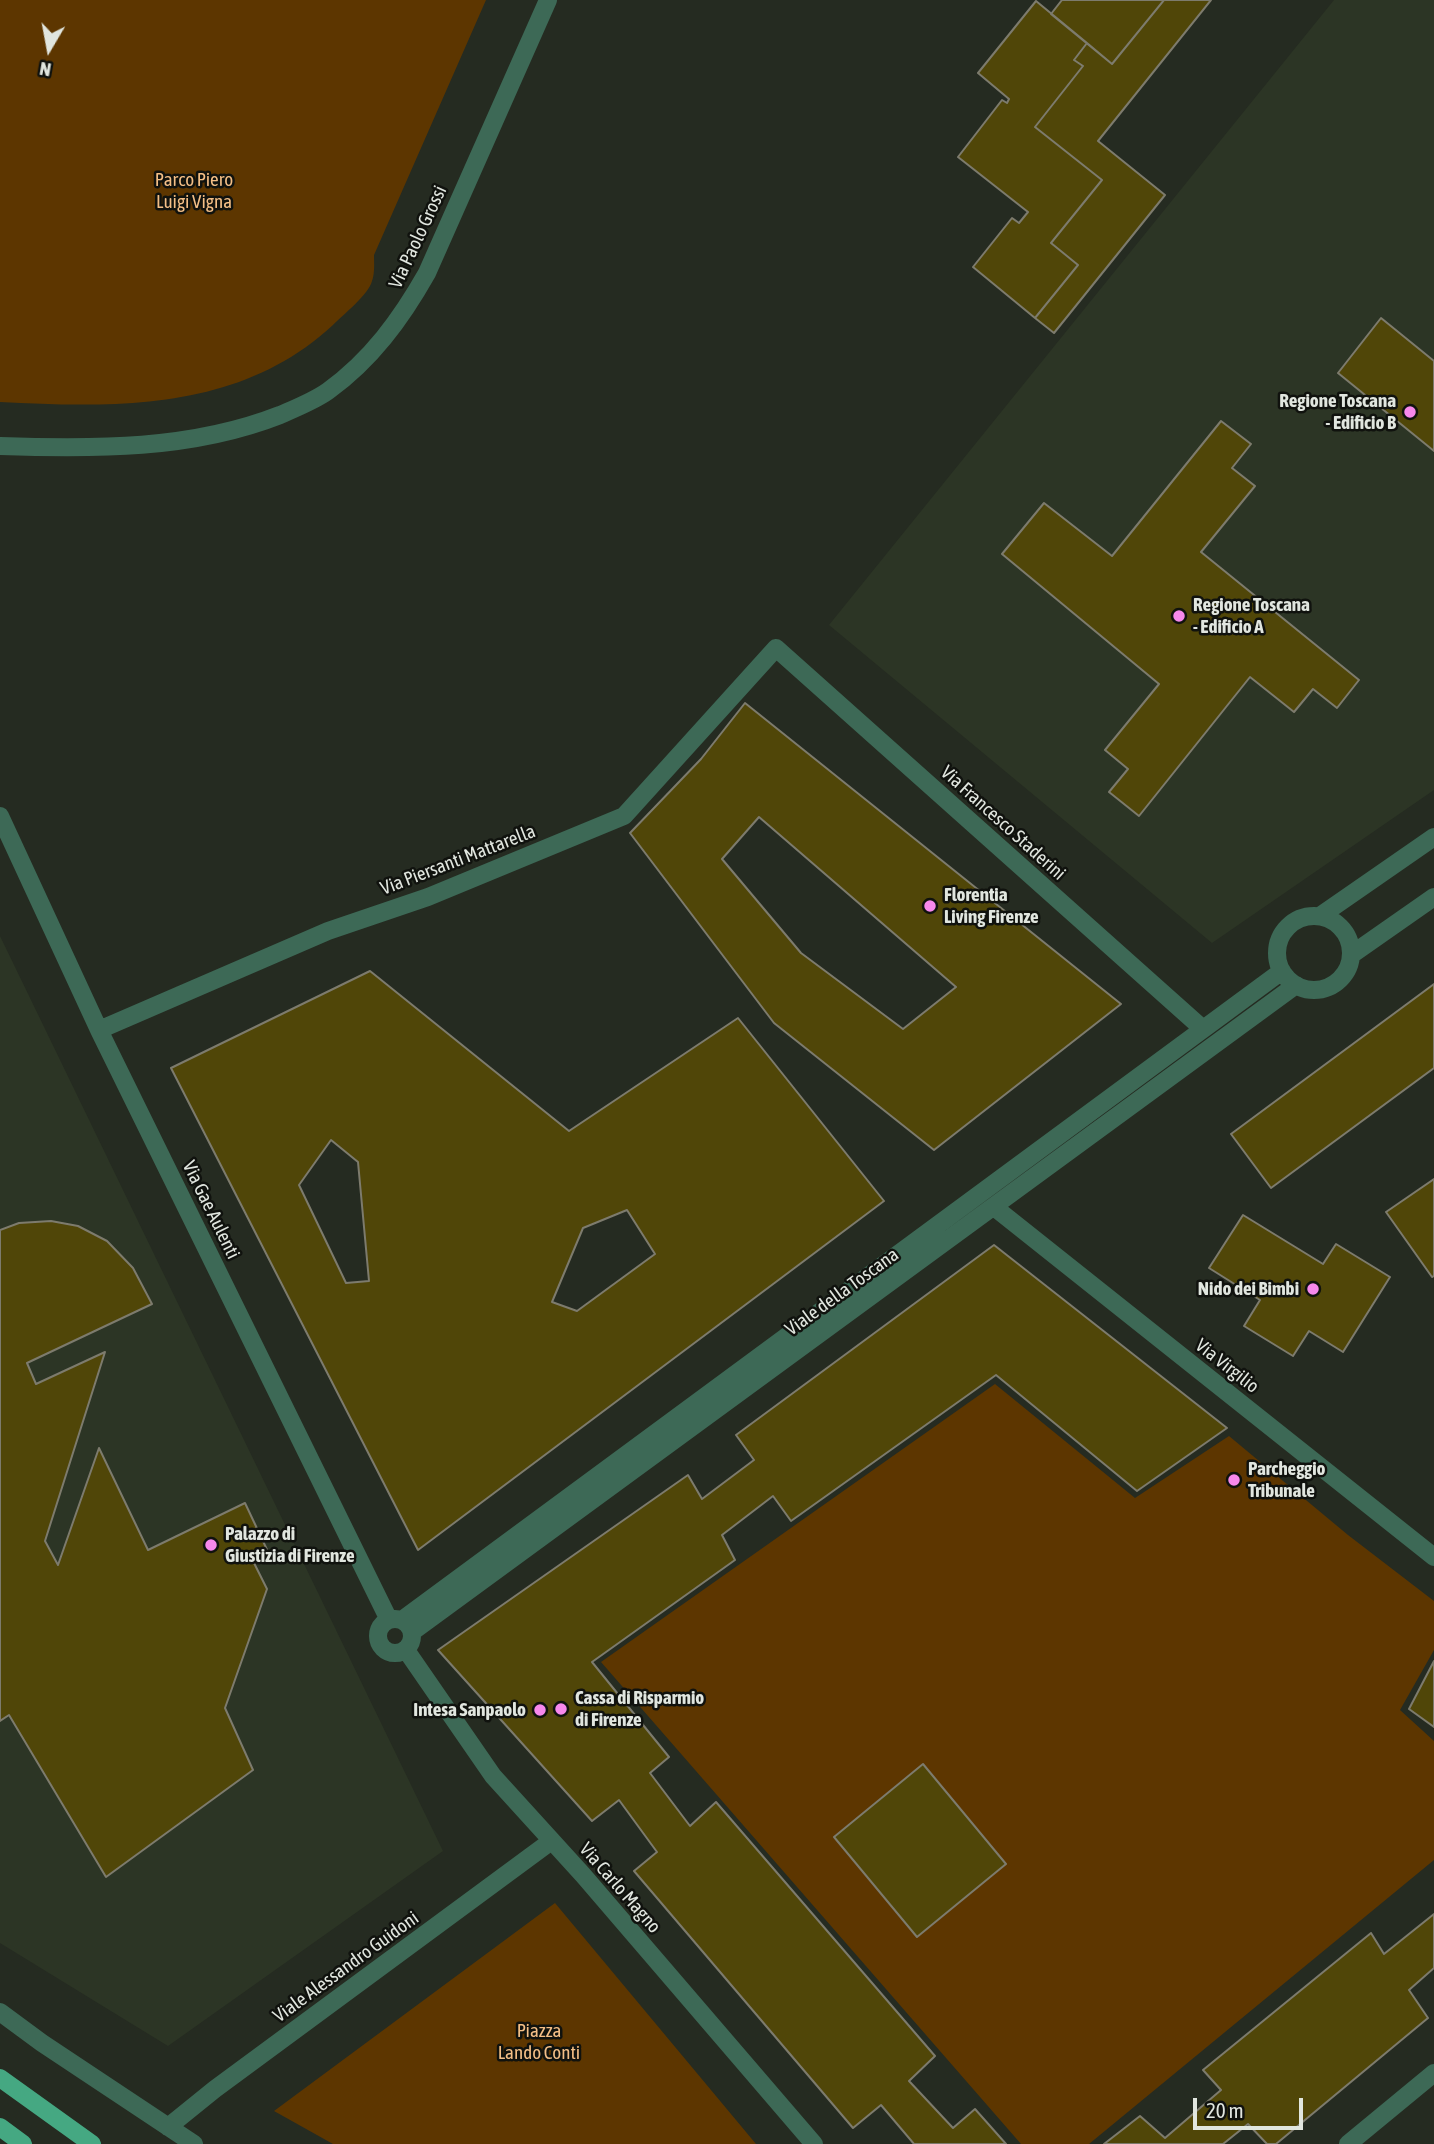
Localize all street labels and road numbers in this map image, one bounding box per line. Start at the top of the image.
street label: Via Paolo Grossi [384,182,452,292]
street label: Via Francesco Staderini [936,761,1070,885]
street label: Via Piersanti Mattarella [377,820,539,900]
street label: Via Gae Aulenti [177,1157,245,1263]
street label: Viale della Toscana [781,1243,903,1341]
street label: Via Virgilio [1191,1334,1263,1398]
street label: Via Carlo Magno [575,1838,665,1938]
street label: Viale Alessandro Guidoni [269,1907,423,2027]

